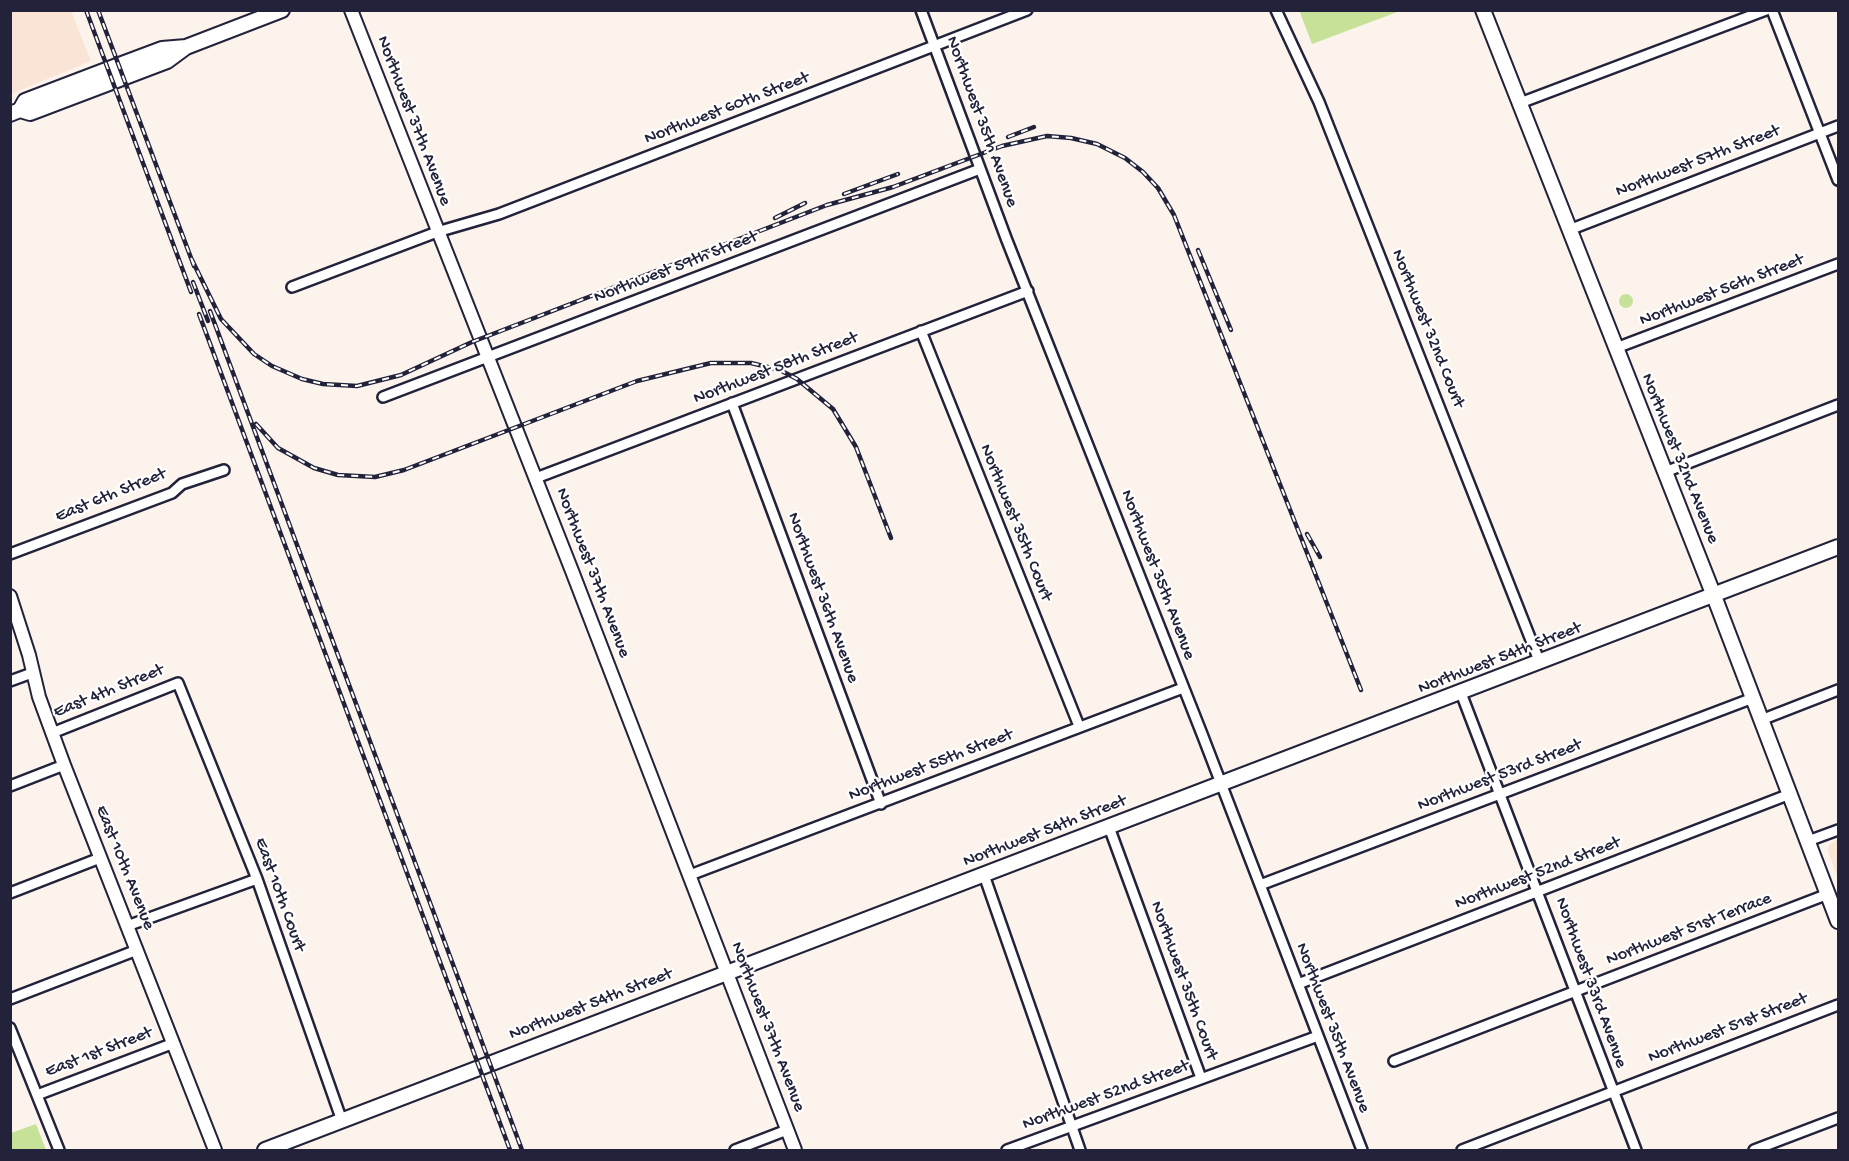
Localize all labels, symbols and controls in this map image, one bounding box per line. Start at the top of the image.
street label: Northwest 37th Avenue [371,33,455,209]
street label: Northwest 35th Avenue [940,34,1022,210]
street label: Northwest 60th Street [642,68,812,150]
street label: Northwest 57th Street [1613,121,1783,203]
street label: Northwest 59th Street [591,227,761,309]
street label: Northwest 32nd Court [1385,247,1469,411]
street label: Northwest 56th Street [1637,250,1807,332]
street label: Northwest 58th Street [691,328,861,410]
street label: Northwest 32nd Avenue [1635,371,1723,547]
street label: Northwest 35th Court [974,441,1056,605]
street label: East 6th Street [52,464,170,528]
street label: Northwest 37th Avenue [550,485,634,661]
street label: Northwest 35th Avenue [1115,487,1199,663]
street label: Northwest 36th Avenue [781,510,863,686]
street label: Northwest 54th Street [1415,618,1585,700]
street label: East 4th Street [51,660,167,724]
street label: Northwest 55th Street [846,725,1016,807]
street label: Northwest 53rd Street [1415,735,1585,817]
street label: Northwest 54th Street [960,791,1130,873]
street label: East 10th Avenue [89,803,159,933]
street label: Northwest 52nd Street [1452,832,1624,916]
street label: East 10th Court [248,835,310,955]
street label: Northwest 51st Terrace [1603,889,1775,971]
street label: Northwest 33rd Avenue [1549,895,1631,1071]
street label: Northwest 35th Court [1144,899,1222,1063]
street label: Northwest 37th Avenue [725,939,809,1115]
street label: Northwest 35th Avenue [1290,940,1374,1116]
street label: Northwest 54th Street [506,964,676,1046]
street label: Northwest 51st Street [1645,989,1811,1069]
street label: East 1st Street [42,1023,156,1083]
street label: Northwest 52nd Street [1020,1056,1192,1136]

